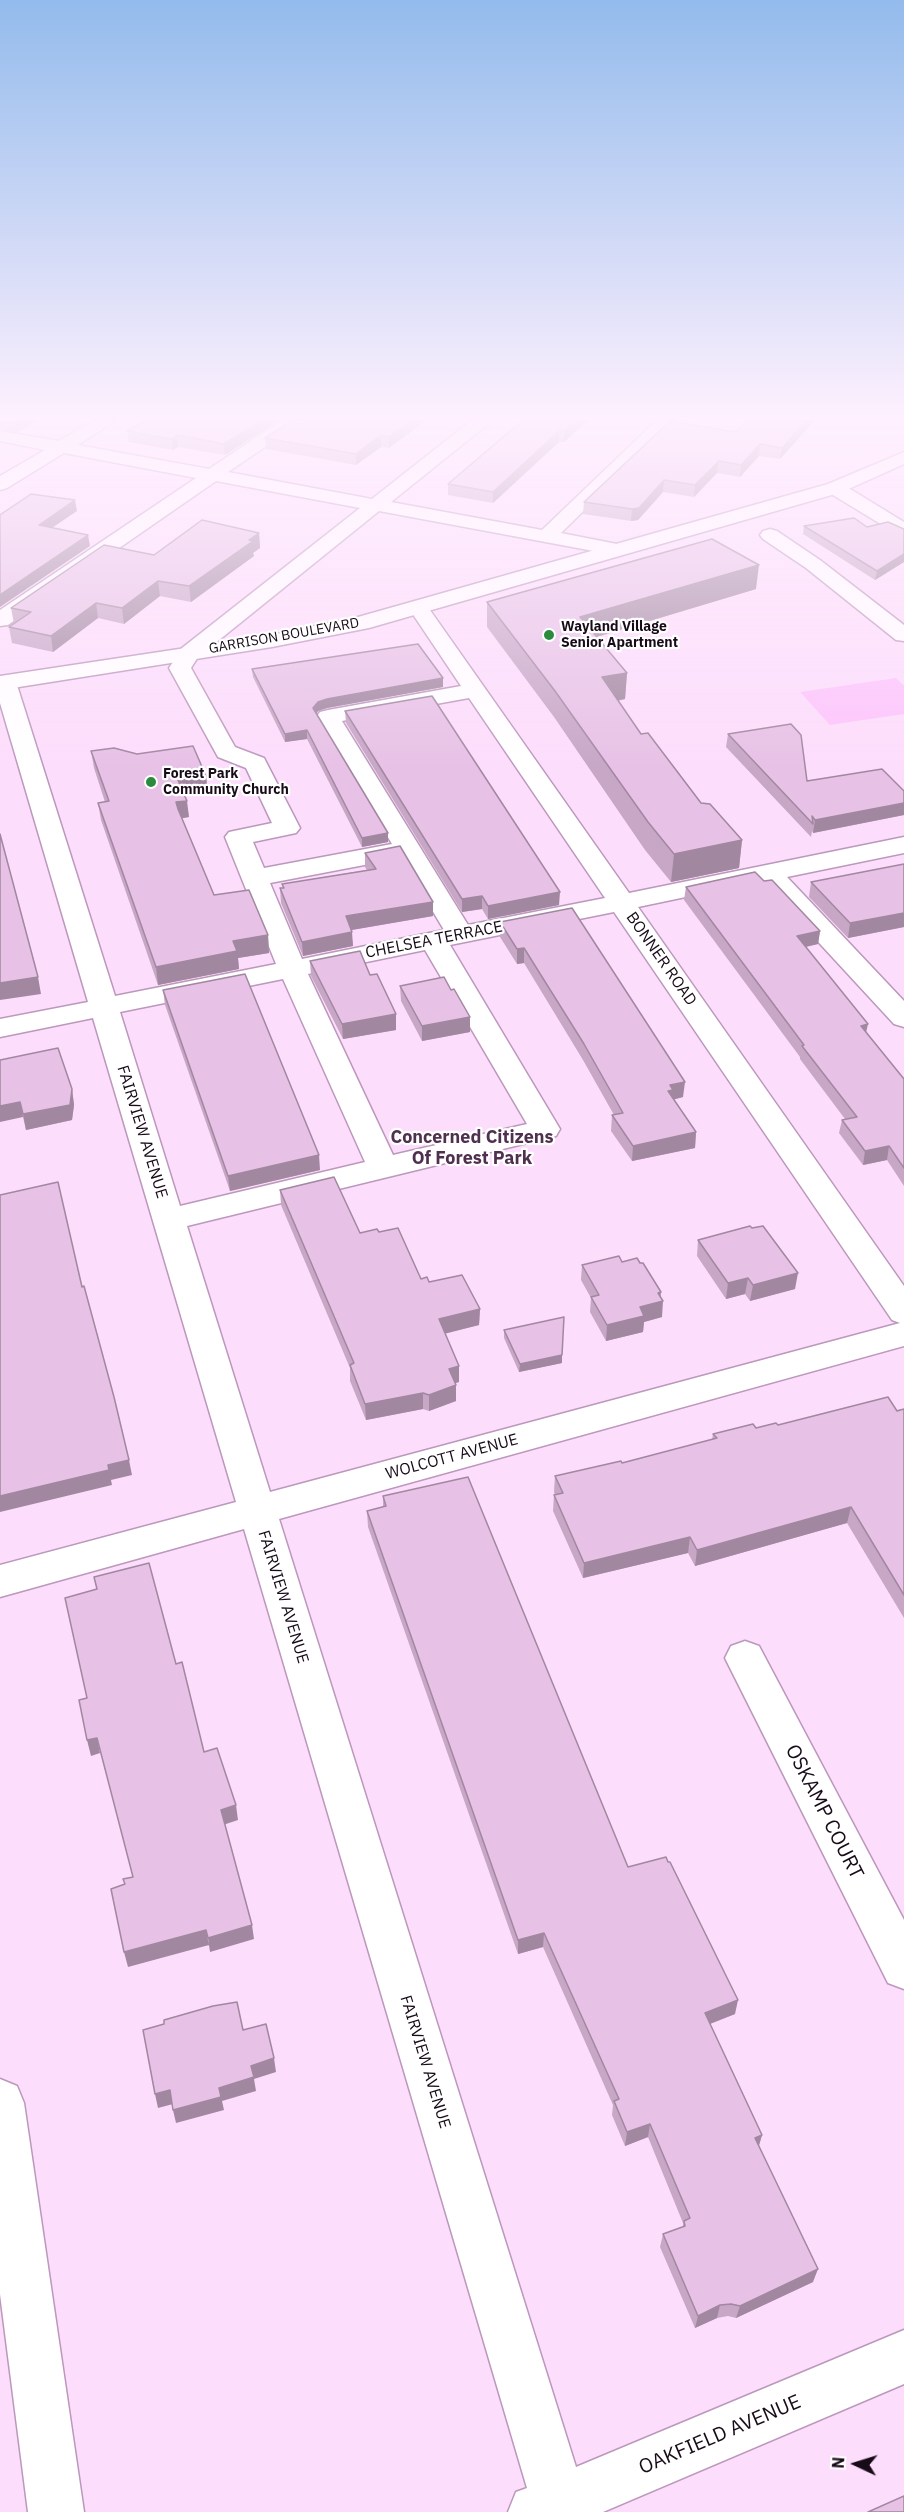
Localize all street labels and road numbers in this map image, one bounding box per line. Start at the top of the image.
street label: GARRISON BOULEVARD [208,615,360,657]
street label: BONNER ROAD [622,908,700,1010]
street label: CHELSEA TERRACE [364,917,504,963]
street label: FAIRVIEW AVENUE [113,1063,171,1201]
street label: WOLCOTT AVENUE [384,1430,520,1484]
street label: FAIRVIEW AVENUE [254,1528,312,1666]
street label: OSKAMP COURT [780,1741,868,1883]
street label: FAIRVIEW AVENUE [396,1993,454,2131]
street label: OAKFIELD AVENUE [635,2390,805,2480]

